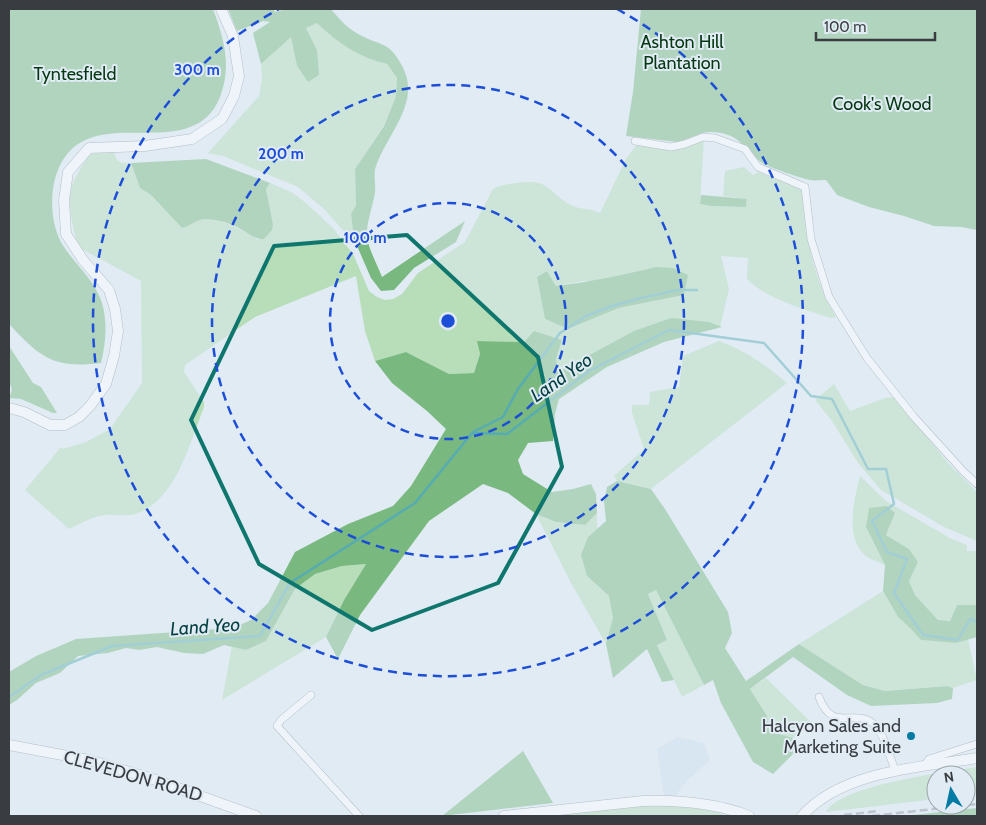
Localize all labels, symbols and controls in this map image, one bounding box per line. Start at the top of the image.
scale bar [816,10,935,42]
text: 100 m [824,18,866,36]
park label: Ashton Hill Plantation [640,31,724,74]
text: 300 m [174,61,220,79]
park label: Tyntesfield [34,63,116,85]
park label: Cook's Wood [832,93,932,115]
text: 200 m [258,145,304,163]
text: 100 m [343,229,387,247]
centre of rings [439,312,457,330]
water label: Land Yeo [526,348,597,407]
water label: Land Yeo [169,613,241,640]
place label: Halcyon Sales and Marketing Suite [762,715,901,758]
marker: Halcyon Sales and Marketing Suite [905,730,917,742]
street label: CLEVEDON ROAD [61,746,205,806]
north arrow [926,765,976,815]
text: N [943,767,955,787]

